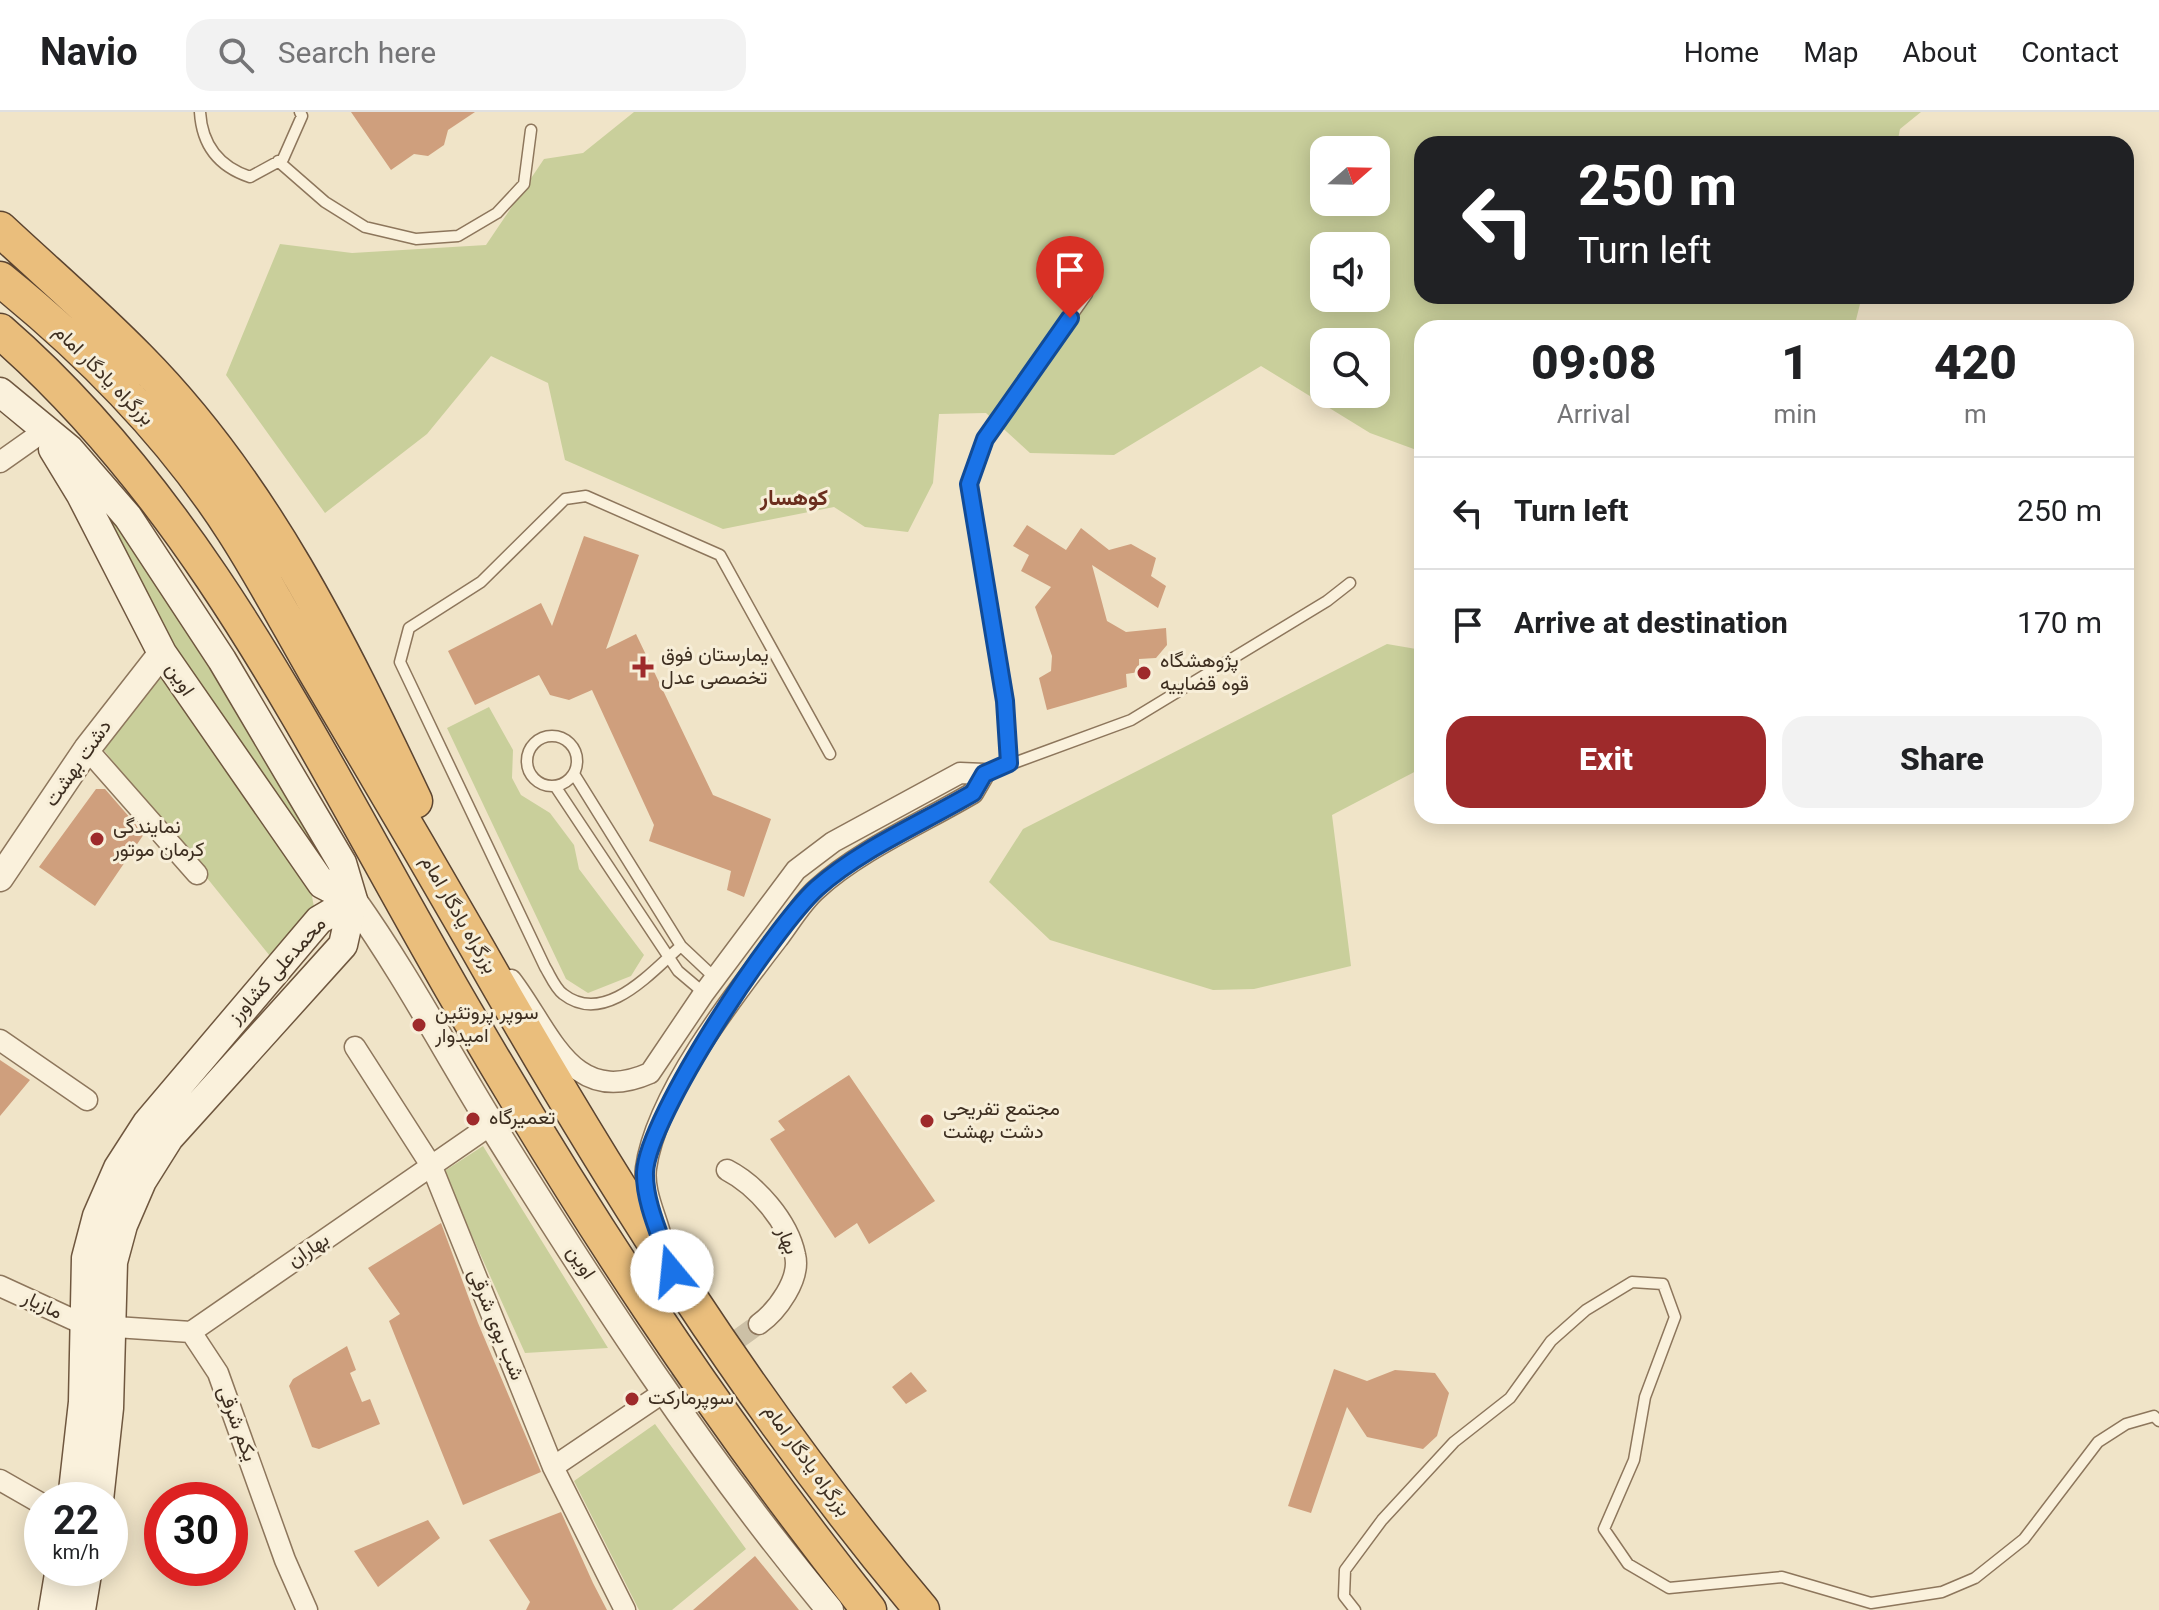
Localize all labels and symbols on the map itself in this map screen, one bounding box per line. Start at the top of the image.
north arrow [1310,136,1390,216]
pin [1036,236,1104,318]
street label: بزرگراه یادگار امام [45,318,161,434]
district label: کوهسار [759,482,828,517]
place label: یمارستان فوق تخصصی عدل [661,640,769,695]
place label: پژوهشگاه قوه قضاییه [1160,646,1249,701]
marker: یمارستان فوق تخصصی عدل [632,656,654,678]
street label: اوین [156,657,202,703]
marker: پژوهشگاه قوه قضاییه [1135,664,1153,682]
street label: دشت بهشت [37,714,121,814]
place label: نمایندگی کرمان موتور [112,812,204,867]
marker: نمایندگی کرمان موتور [88,830,106,848]
street label: بزرگراه یادگار امام [411,850,505,980]
street label: محمدعلی کشاورز [220,910,335,1033]
place label: سوپر پروتئین امیدوار [434,998,539,1053]
marker: سوپر پروتئین امیدوار [410,1016,428,1034]
place label: مجتمع تفریحی دشت بهشت [943,1094,1060,1149]
place label: تعمیرگاه [489,1103,555,1135]
marker: تعمیرگاه [464,1110,482,1128]
marker: مجتمع تفریحی دشت بهشت [918,1112,936,1130]
street label: بهار [766,1221,806,1260]
street label: بهاران [282,1225,336,1277]
position arrow [630,1229,714,1313]
street label: اوین [557,1240,603,1286]
street label: شب بوی شرقی [458,1264,532,1386]
street label: مازیار [16,1282,67,1329]
street label: یکم شرقی [207,1382,265,1466]
place label: سوپرمارکت [648,1383,734,1415]
marker: سوپرمارکت [623,1390,641,1408]
street label: بزرگراه یادگار امام [754,1398,858,1524]
speed limit sign: 30 [144,1482,248,1586]

